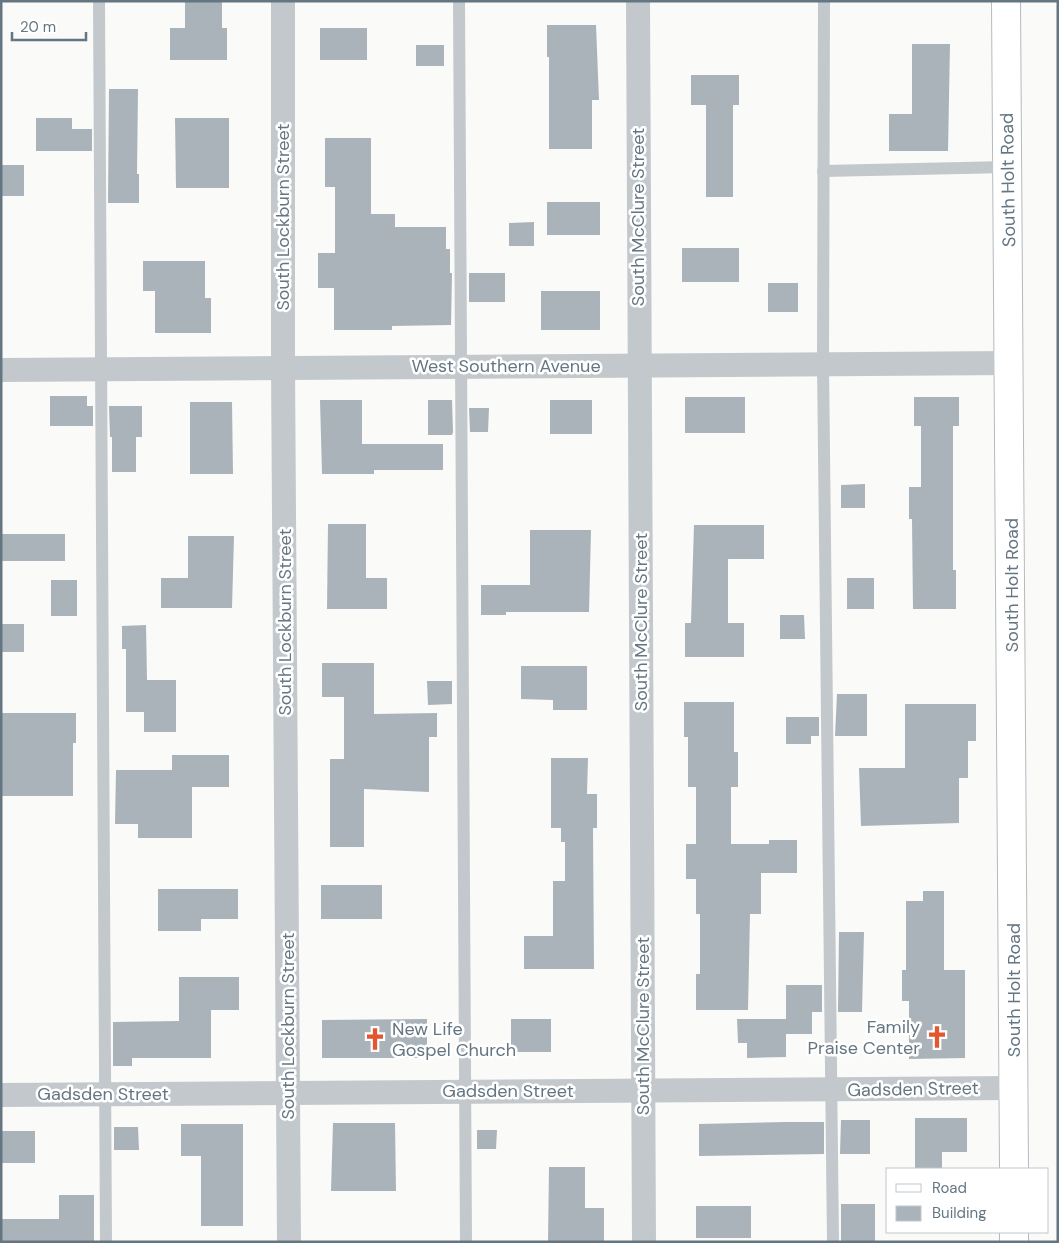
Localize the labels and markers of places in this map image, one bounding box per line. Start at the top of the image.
place label: Family Praise Center [808,1015,920,1060]
place label: New Life Gospel Church [392,1017,516,1062]
church icon: Family Praise Center [924,1024,950,1050]
church icon: New Life Gospel Church [362,1026,388,1052]

